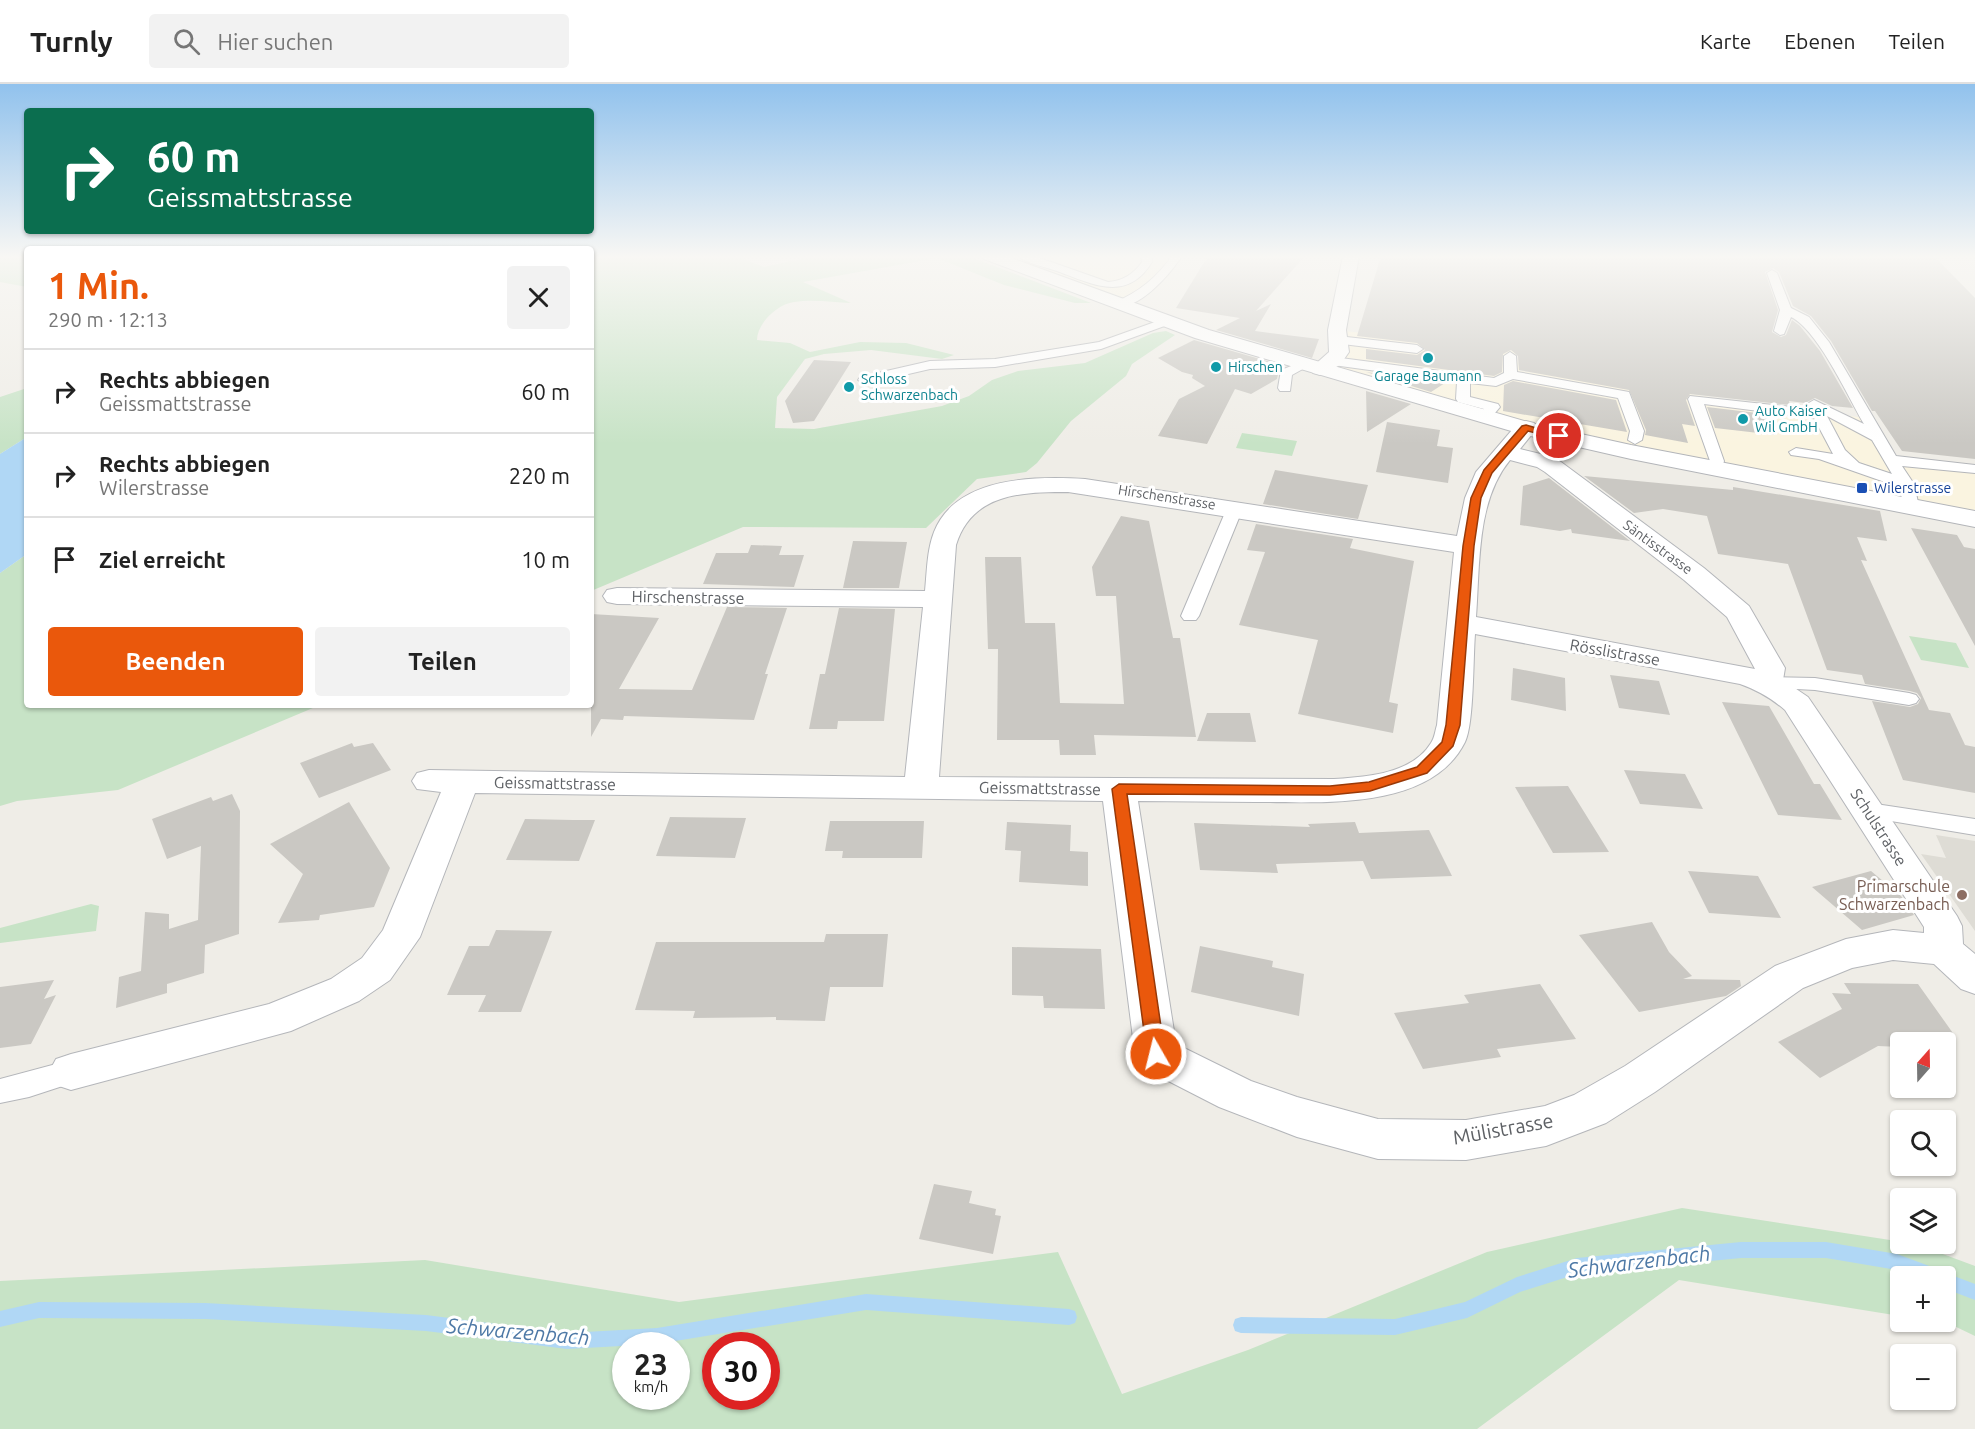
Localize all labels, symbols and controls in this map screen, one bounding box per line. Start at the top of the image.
search box [149,14,569,68]
icon: search [170,25,203,58]
text: Turnly [30,26,113,57]
text: Hier suchen [218,29,333,54]
text: Karte [1700,29,1751,53]
text: Ebenen [1784,29,1856,53]
text: Teilen [1889,29,1945,53]
icon: right [48,132,126,210]
text: 60 m [147,133,241,180]
text: Geissmattstrasse [147,182,353,212]
text: 1 Min. [48,265,149,306]
button: close [507,266,570,329]
text: 290 m · 12:13 [48,308,168,331]
marker: Garage Baumann [1421,351,1435,365]
place label: Hirschen [1228,359,1283,375]
marker: Hirschen [1209,360,1223,374]
text: Rechts abbiegen [99,367,270,392]
place label: Garage Baumann [1374,368,1482,384]
place label: Schloss Schwarzenbach [861,371,958,403]
icon: right [48,375,81,408]
text: 60 m [521,379,570,404]
marker: Schloss Schwarzenbach [842,380,856,394]
text: Geissmattstrasse [99,392,252,415]
place label: Auto Kaiser Wil GmbH [1755,403,1828,435]
pin [1533,410,1584,461]
marker: Auto Kaiser Wil GmbH [1736,412,1750,426]
icon: arrive [1542,419,1575,452]
text: Rechts abbiegen [99,451,270,476]
icon: right [48,459,81,492]
text: 220 m [509,463,570,488]
text: Wilerstrasse [99,476,209,499]
place label: Wilerstrasse [1874,480,1951,496]
street label: Hirschenstrasse [1117,481,1217,513]
marker: Wilerstrasse [1855,481,1869,495]
street label: Säntisstrasse [1620,517,1696,577]
icon: arrive [48,543,81,576]
text: Ziel erreicht [99,547,226,572]
text: 10 m [521,547,570,572]
street label: Hirschenstrasse [631,587,745,607]
button: Beenden [48,627,303,696]
button: Teilen [315,627,570,696]
street label: Rösslistrasse [1568,635,1662,669]
street label: Geissmattstrasse [494,773,616,793]
street label: Geissmattstrasse [979,778,1101,798]
street label: Schulstrasse [1847,785,1911,869]
place label: Primarschule Schwarzenbach [1839,877,1950,913]
marker: Primarschule Schwarzenbach [1955,888,1969,902]
position arrow [1124,1022,1188,1086]
north arrow [1890,1032,1956,1098]
map controls [1890,1032,1956,1410]
street label: Mülistrasse [1451,1108,1555,1149]
button: search [1890,1110,1956,1176]
button: layers [1890,1188,1956,1254]
water label: Schwarzenbach [1565,1240,1712,1282]
button: + [1890,1266,1956,1332]
water label: Schwarzenbach [445,1313,591,1349]
speed limit sign: 30 [702,1332,780,1410]
button: − [1890,1344,1956,1410]
text: 23 [634,1347,668,1381]
text: km/h [634,1378,668,1395]

